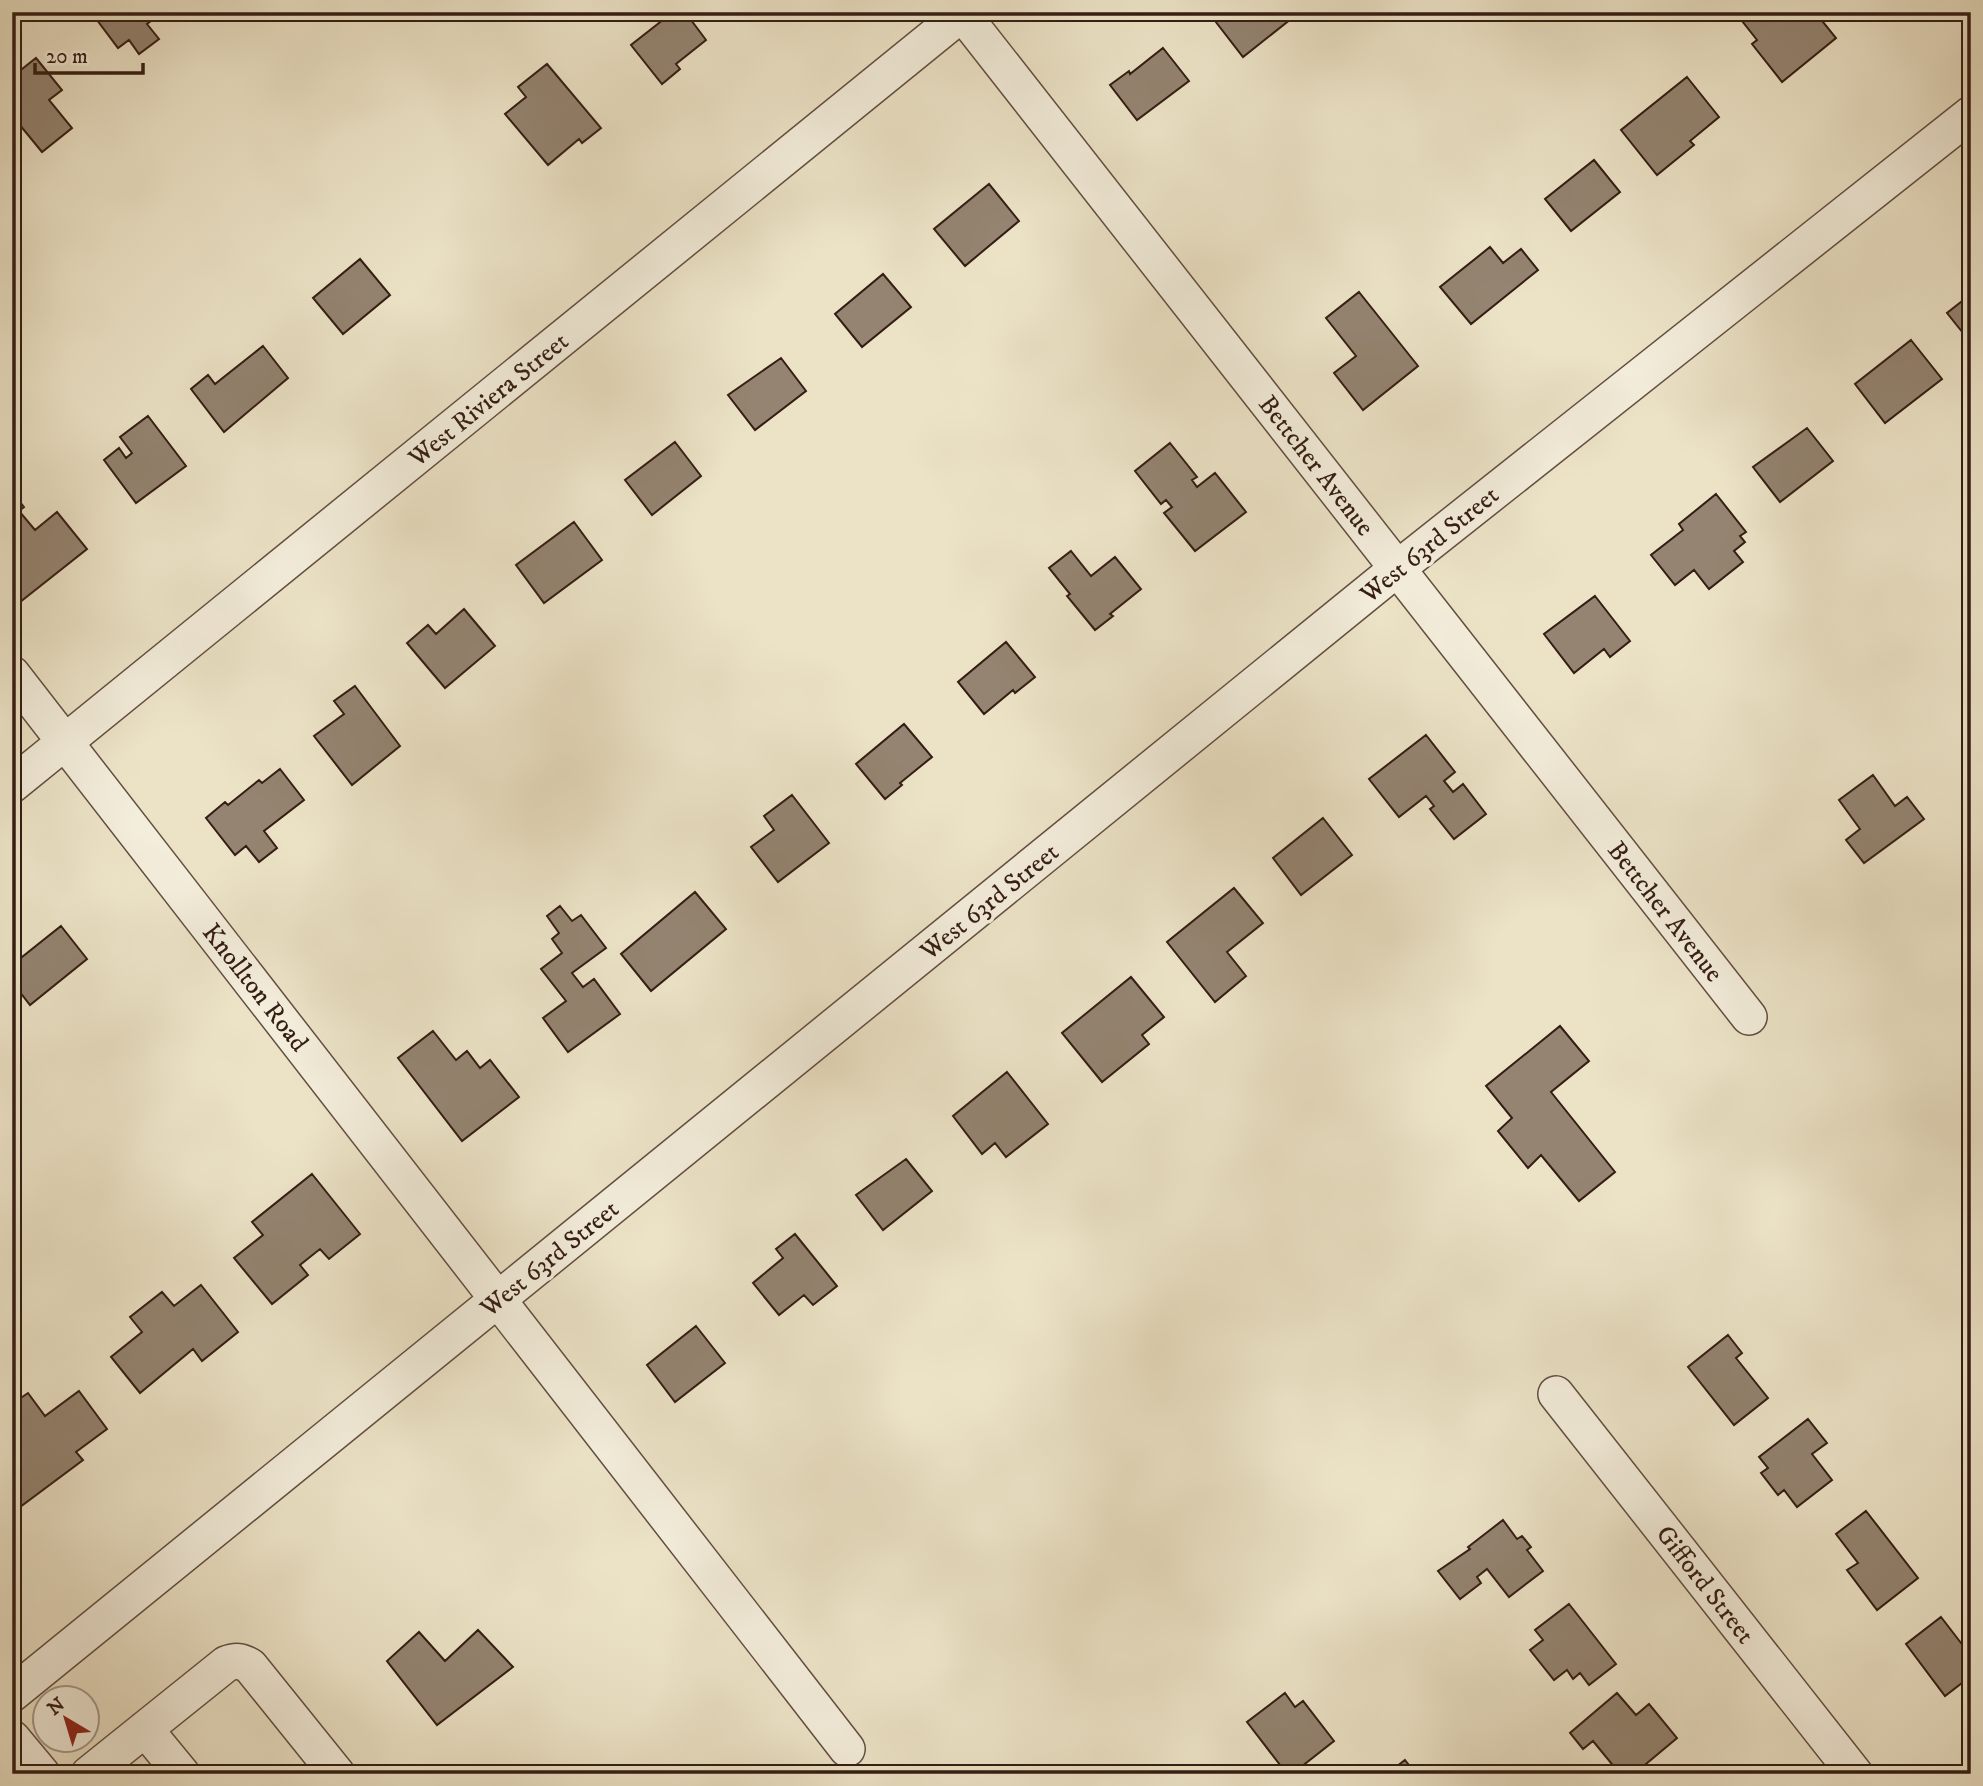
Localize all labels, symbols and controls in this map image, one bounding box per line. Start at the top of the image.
scale bar [35,32,144,76]
text: 20 m [46,44,88,70]
street label: West Riviera Street [401,325,576,475]
street label: Bettcher Avenue [1251,389,1381,543]
street label: West 63rd Street [1353,479,1506,612]
street label: Bettcher Avenue [1600,835,1730,989]
street label: West 63rd Street [913,836,1066,969]
street label: Knollton Road [194,917,315,1059]
street label: West 63rd Street [473,1193,626,1326]
street label: Gifford Street [1648,1519,1761,1651]
north arrow [32,1684,102,1754]
text: N [43,1693,70,1721]

